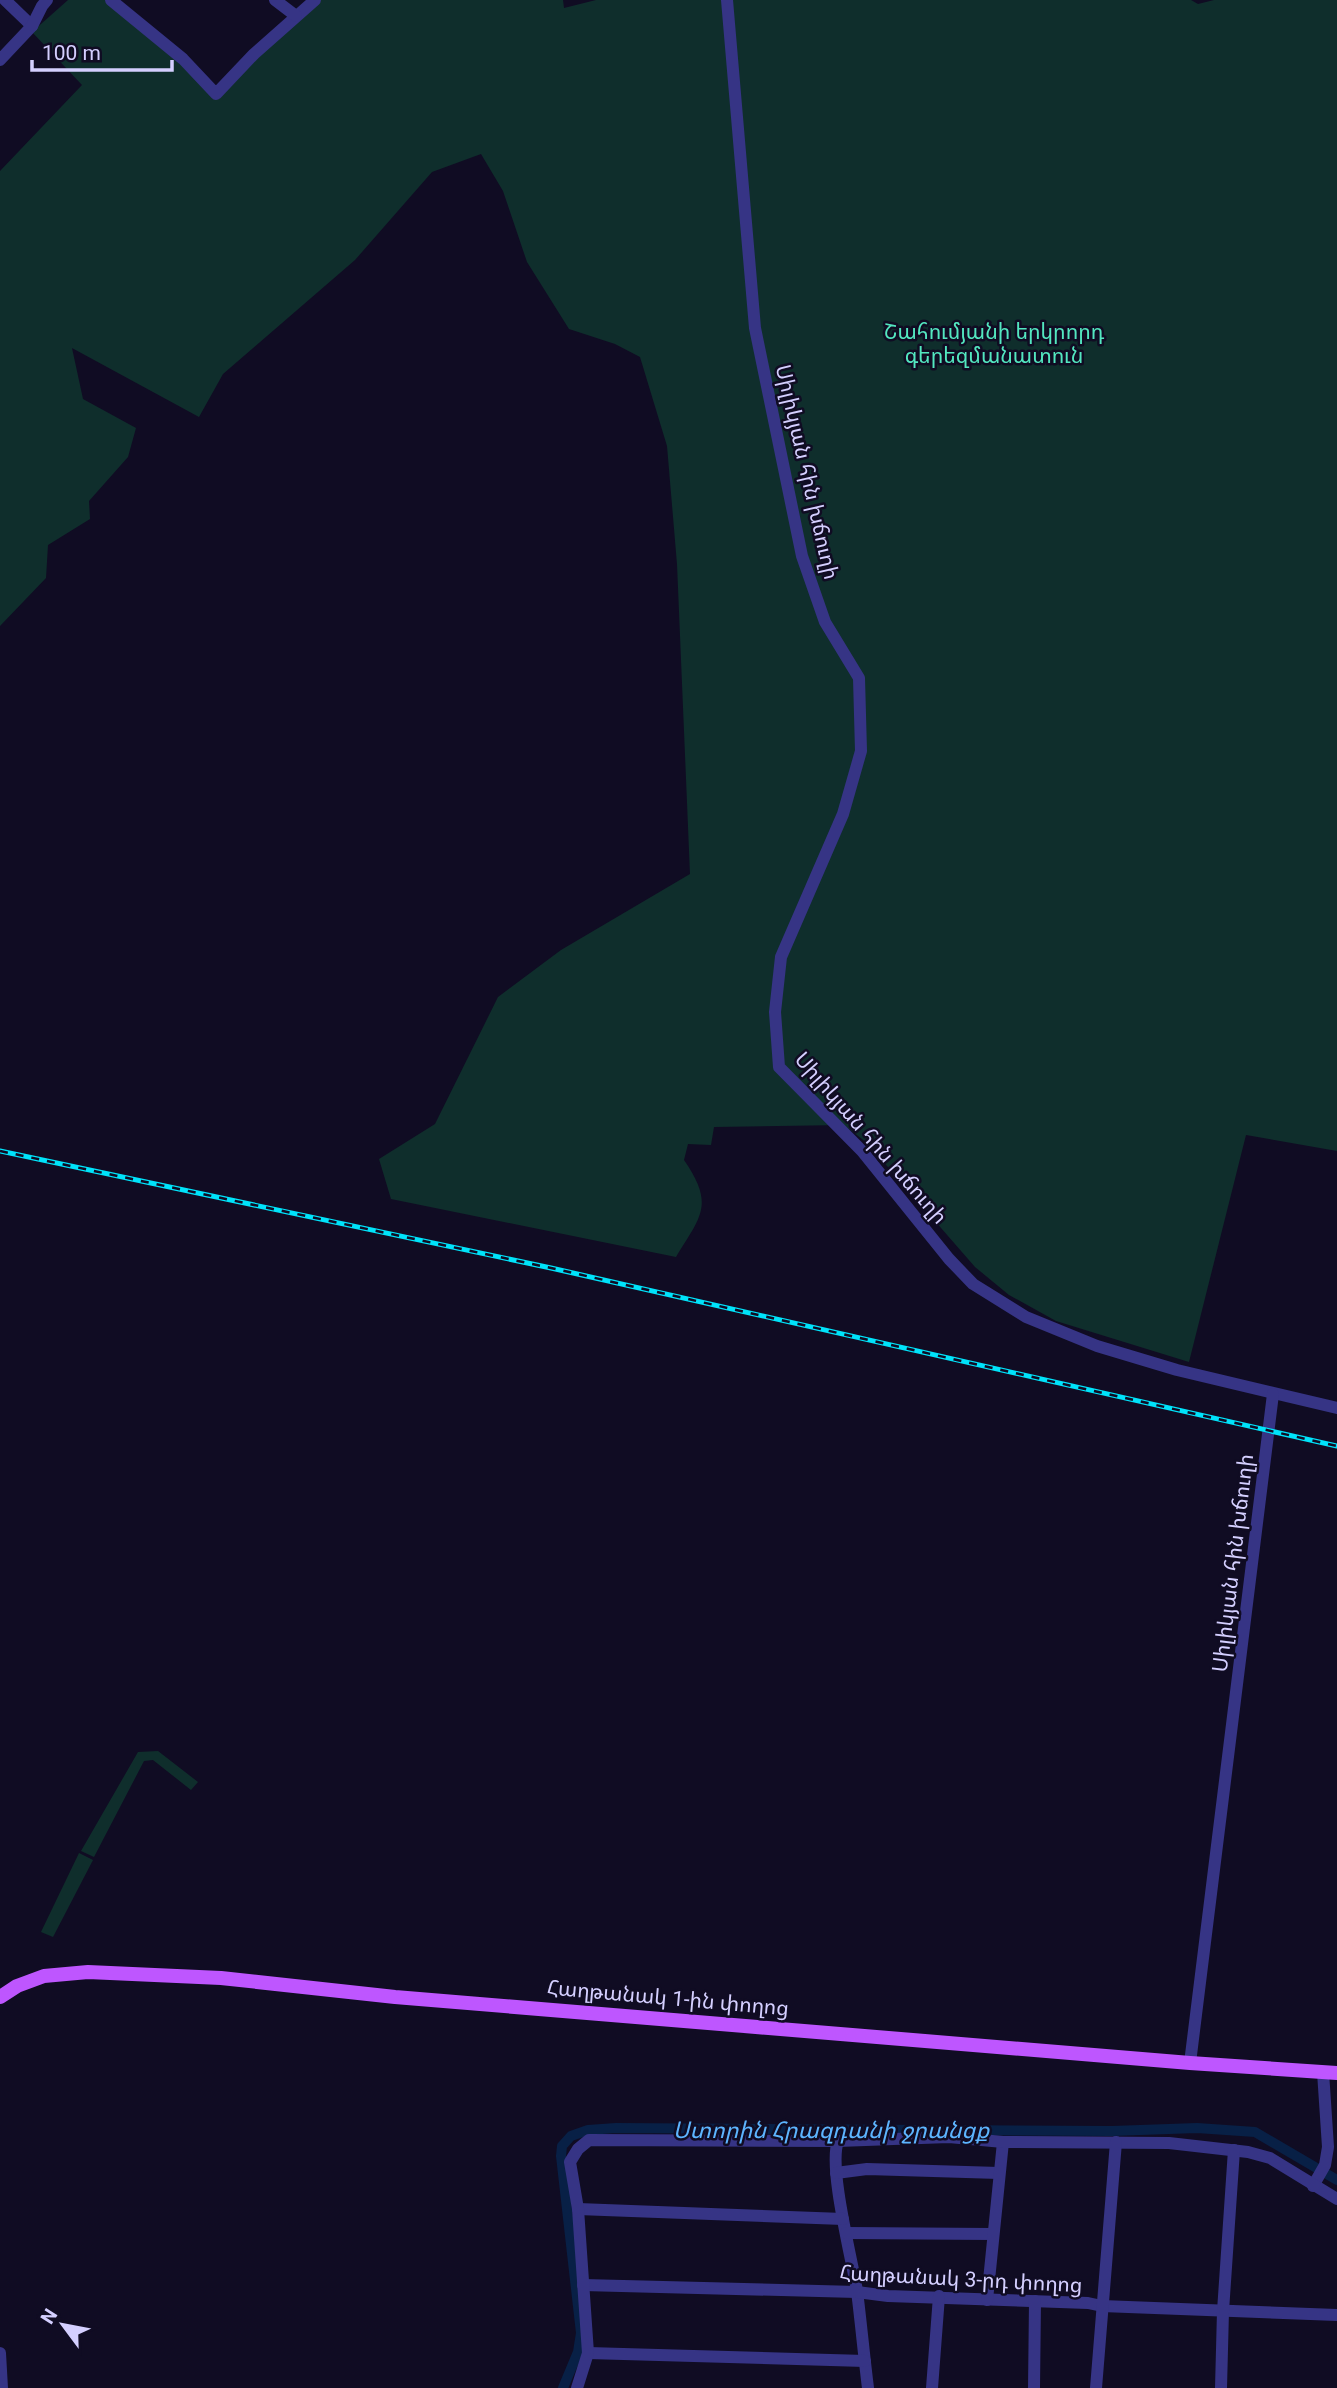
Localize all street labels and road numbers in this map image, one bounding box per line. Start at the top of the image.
street label: Սիլիկյան հին խճուղի [771,362,843,582]
street label: Սիլիկյան հին խճուղի [790,1047,952,1229]
street label: Սիլիկյան հին խճուղի [1208,1452,1258,1674]
street label: Հաղթանակ 1-ին փողոց [546,1975,790,2021]
street label: Հաղթանակ 3-րդ փողոց [839,2261,1083,2297]

